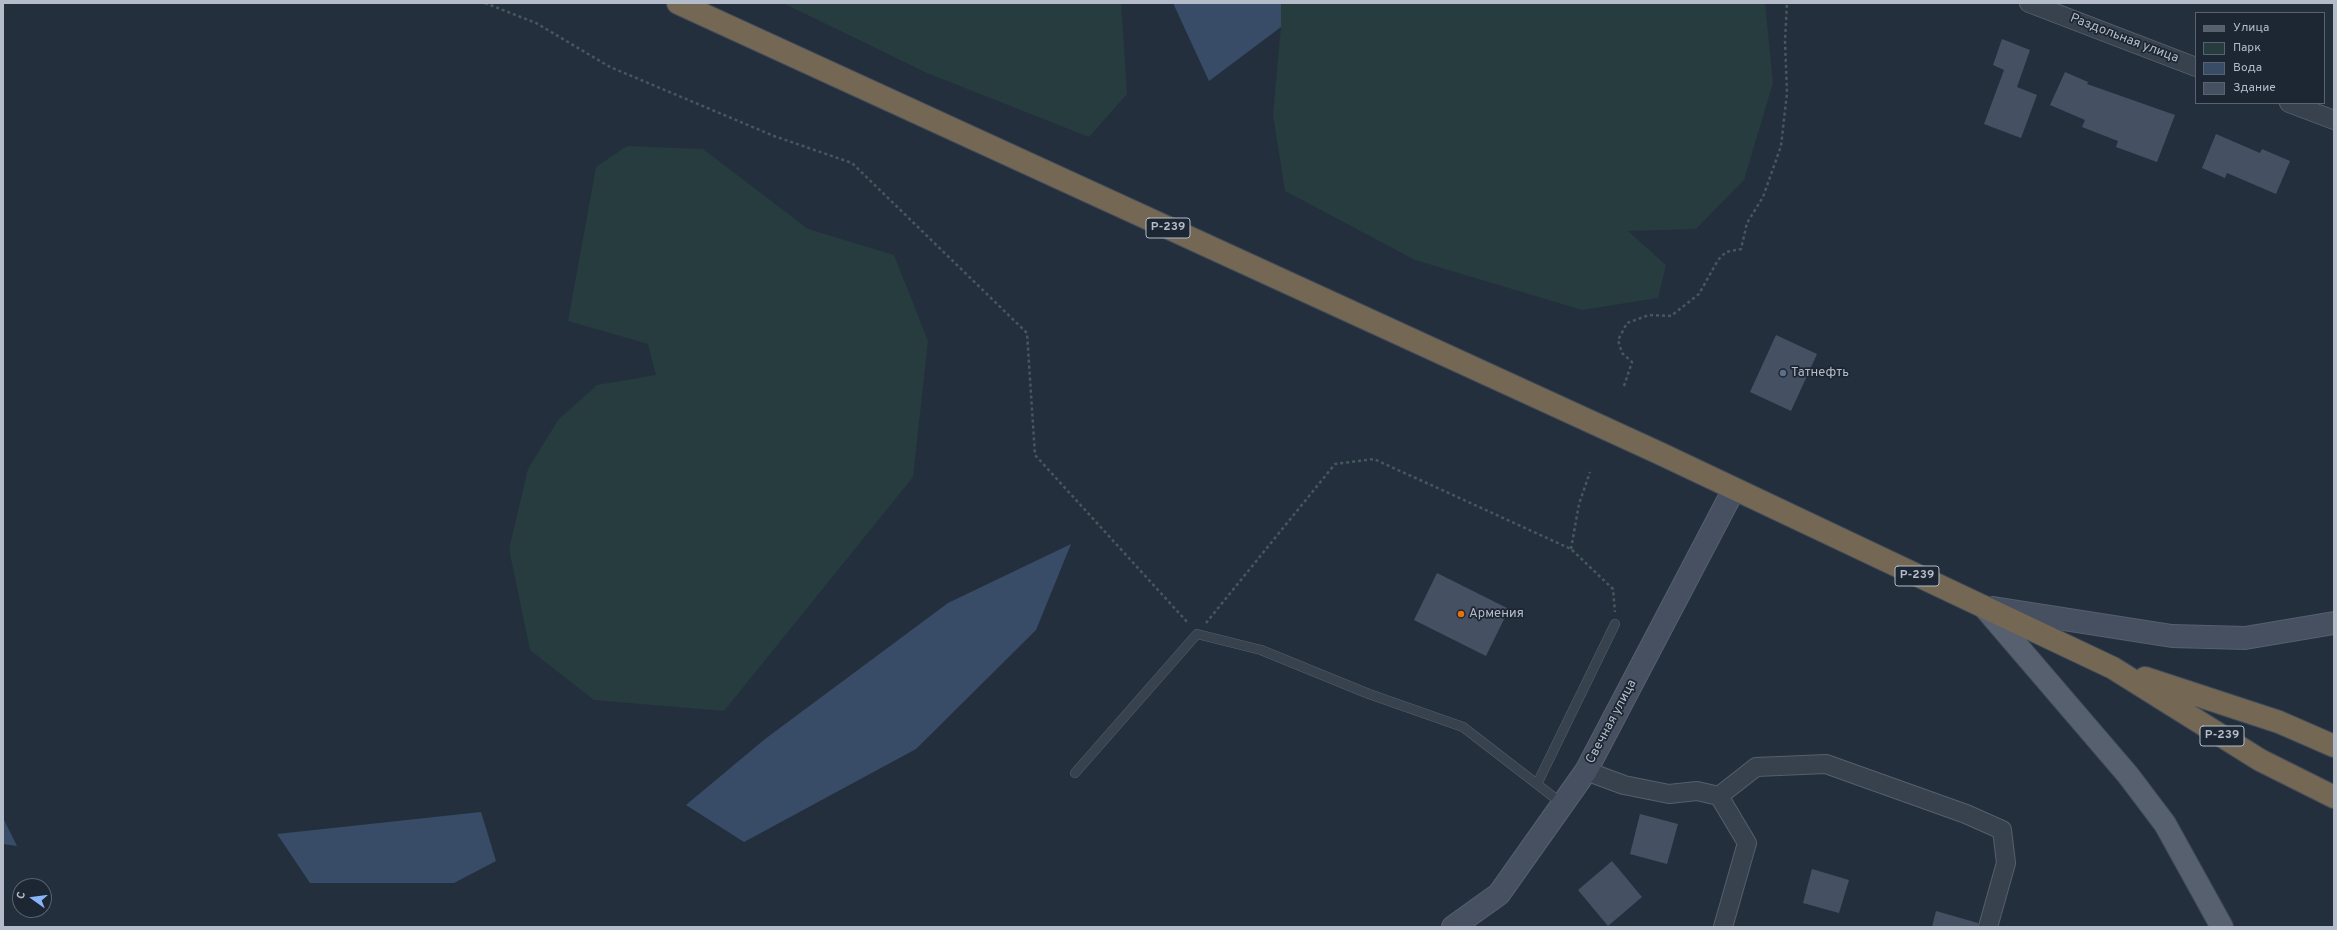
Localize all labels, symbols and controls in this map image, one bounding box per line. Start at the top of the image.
street label: Раздольная улица [2068,11,2180,67]
legend [2195,12,2325,104]
text: Улица [2233,20,2269,36]
text: Парк [2233,40,2261,56]
text: Вода [2233,60,2262,76]
text: Здание [2233,80,2276,96]
road number: Р-239 [1146,218,1190,238]
place label: Татнефть [1791,365,1849,381]
marker: Татнефть [1778,368,1788,378]
road number: Р-239 [1895,566,1939,586]
place label: Армения [1469,606,1524,622]
marker: Армения [1456,609,1466,619]
street label: Свечная улица [1583,677,1641,767]
road number: Р-239 [2200,726,2244,746]
north arrow [12,878,52,918]
text: С [14,890,29,900]

